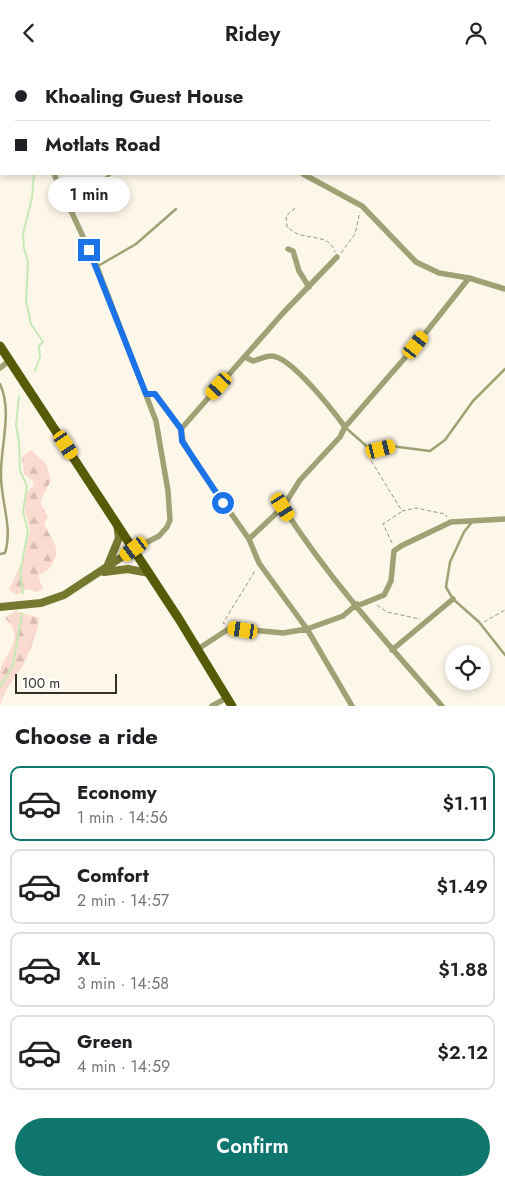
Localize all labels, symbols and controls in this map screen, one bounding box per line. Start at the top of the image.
text: Ridey [225,17,280,49]
icon: back [15,19,43,47]
icon: person [462,19,490,47]
text: Khoaling Guest House [45,83,243,110]
text: Motlats Road [45,131,160,158]
callout: 1 min [48,177,130,213]
text: 1 min [70,183,108,206]
route end [78,239,100,261]
car [400,329,431,361]
car [203,370,234,402]
car [51,428,80,462]
car [364,438,397,460]
car [268,490,297,524]
route start [212,492,234,514]
car [117,534,150,564]
car [227,620,258,640]
map controls [445,645,490,690]
button: locate [445,645,490,690]
scale bar [15,671,118,694]
text: 100 m [22,673,60,693]
text: Choose a ride [15,720,158,752]
text: Economy [77,779,157,806]
icon: car [17,781,62,826]
text: $1.11 [442,790,488,817]
text: 1 min · 14:56 [77,806,168,829]
text: Comfort [77,862,149,889]
icon: car [17,864,62,909]
text: $1.49 [436,873,488,900]
text: 2 min · 14:57 [77,889,169,912]
text: XL [77,945,100,972]
icon: car [17,947,62,992]
text: $1.88 [438,956,488,983]
text: 3 min · 14:58 [77,972,169,995]
text: Green [77,1028,133,1055]
icon: car [17,1030,62,1075]
text: $2.12 [437,1039,488,1066]
text: 4 min · 14:59 [77,1055,170,1078]
button: Confirm [15,1118,490,1176]

